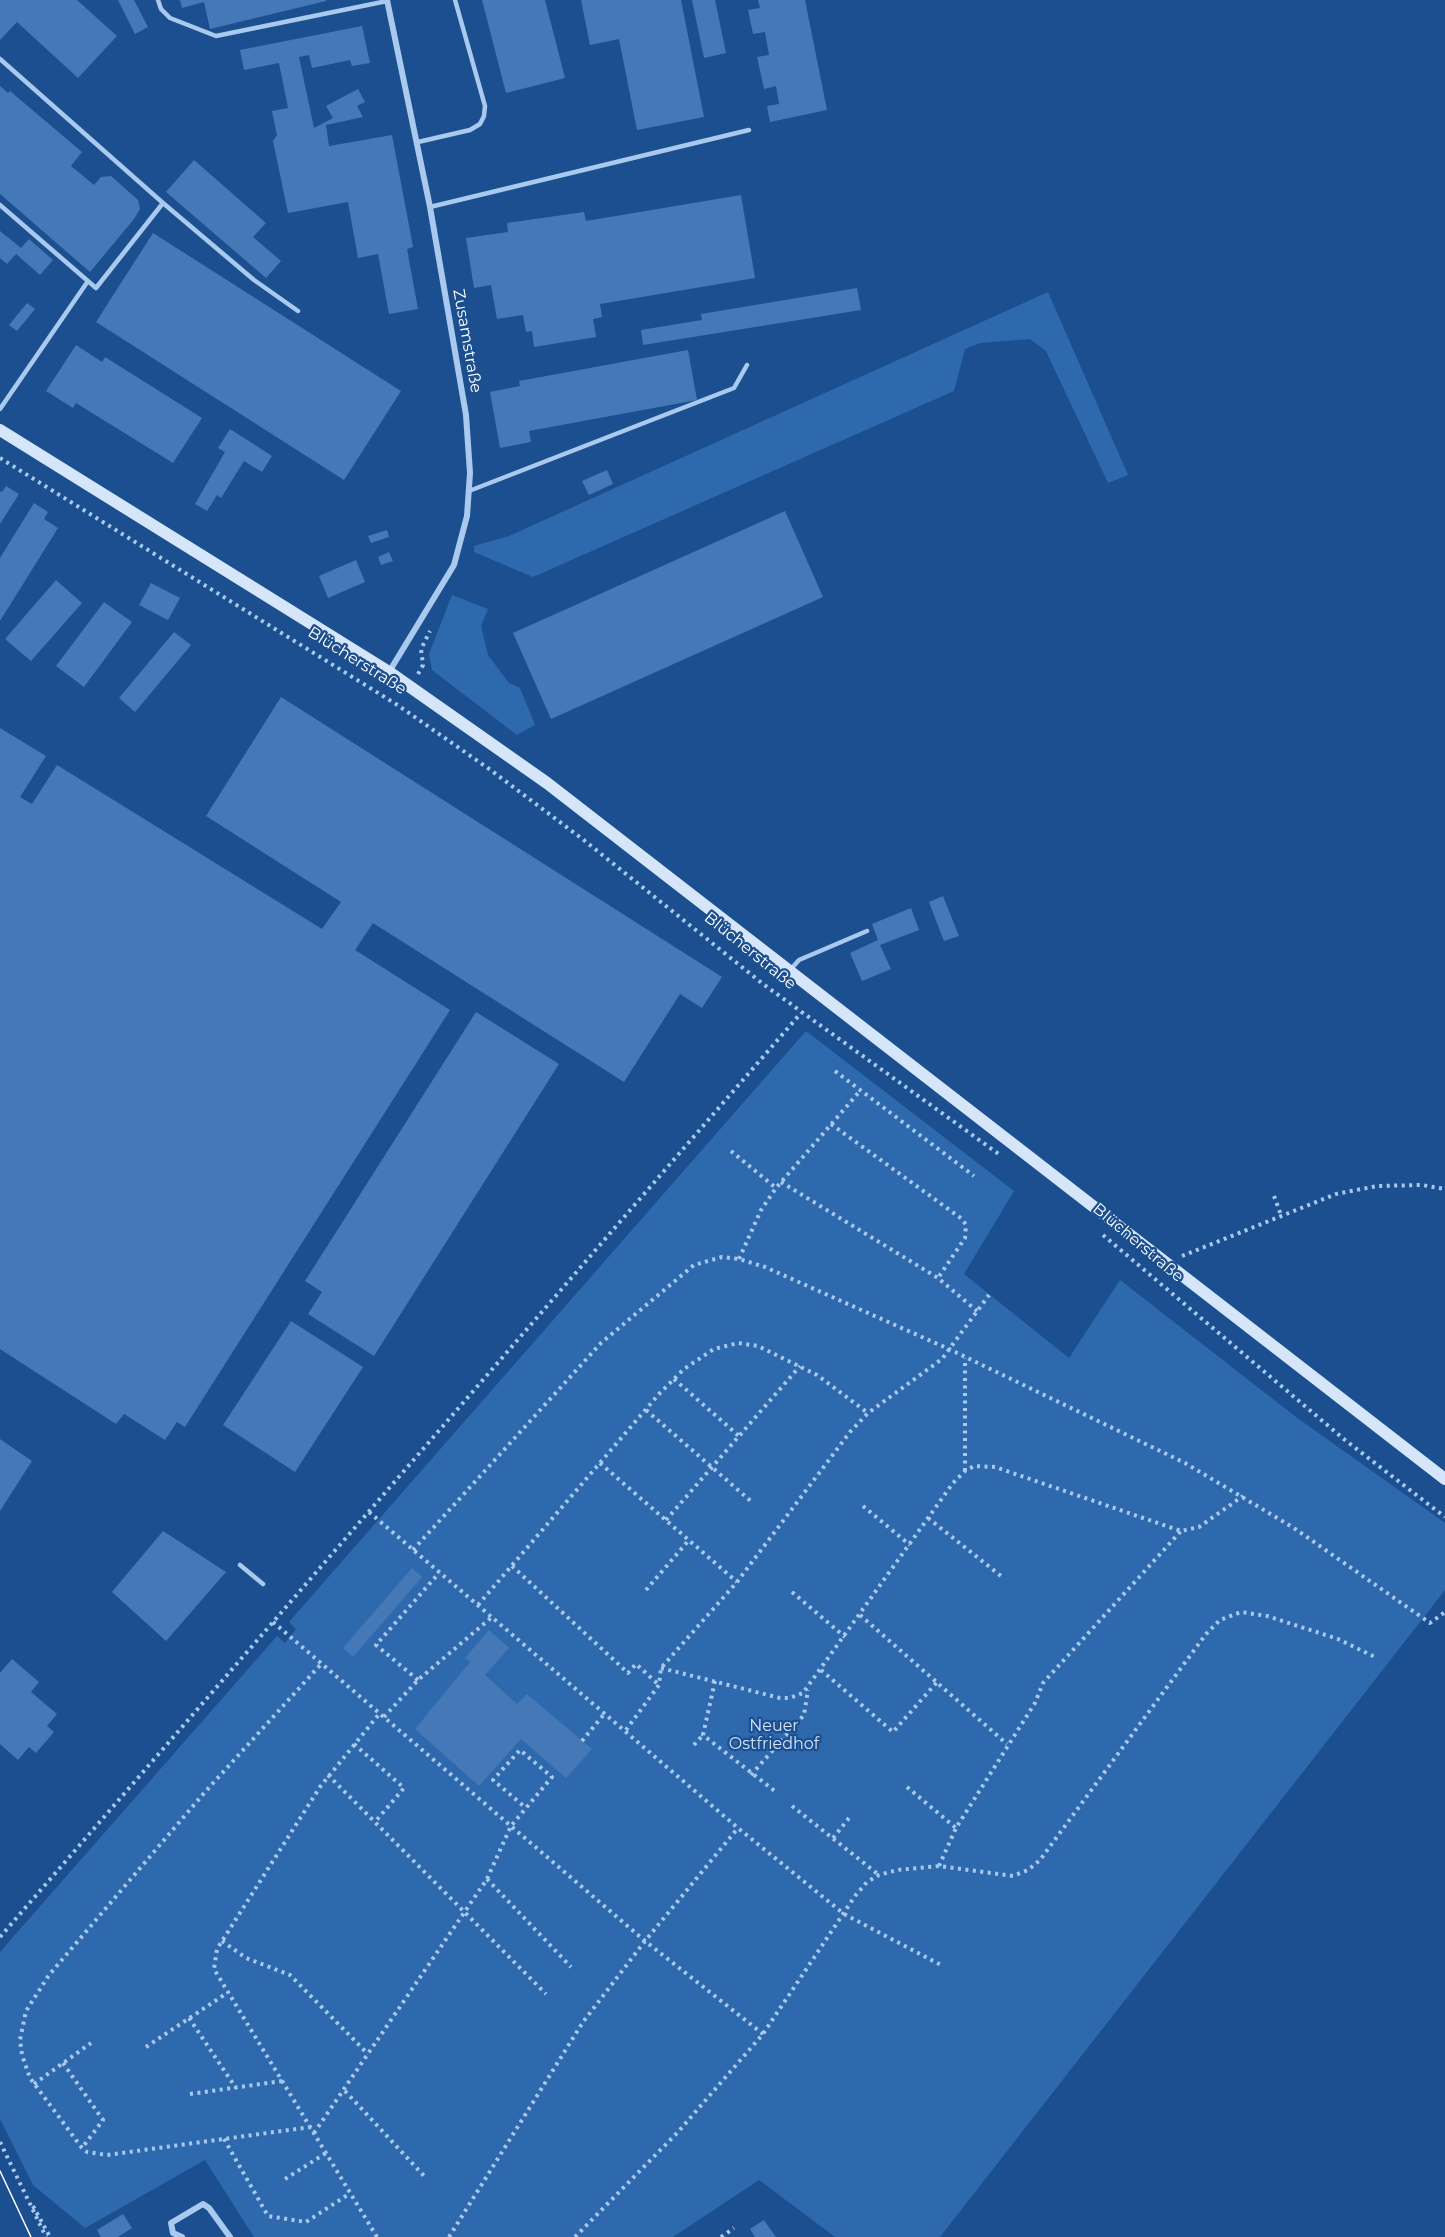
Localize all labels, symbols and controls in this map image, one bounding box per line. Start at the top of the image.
street label: Zusamstraße [448,288,486,394]
street label: Blücherstraße [304,623,410,699]
street label: Blücherstraße [700,908,800,994]
street label: Blücherstraße [1089,1199,1187,1287]
park label: Neuer Ostfriedhof [729,1716,819,1754]

